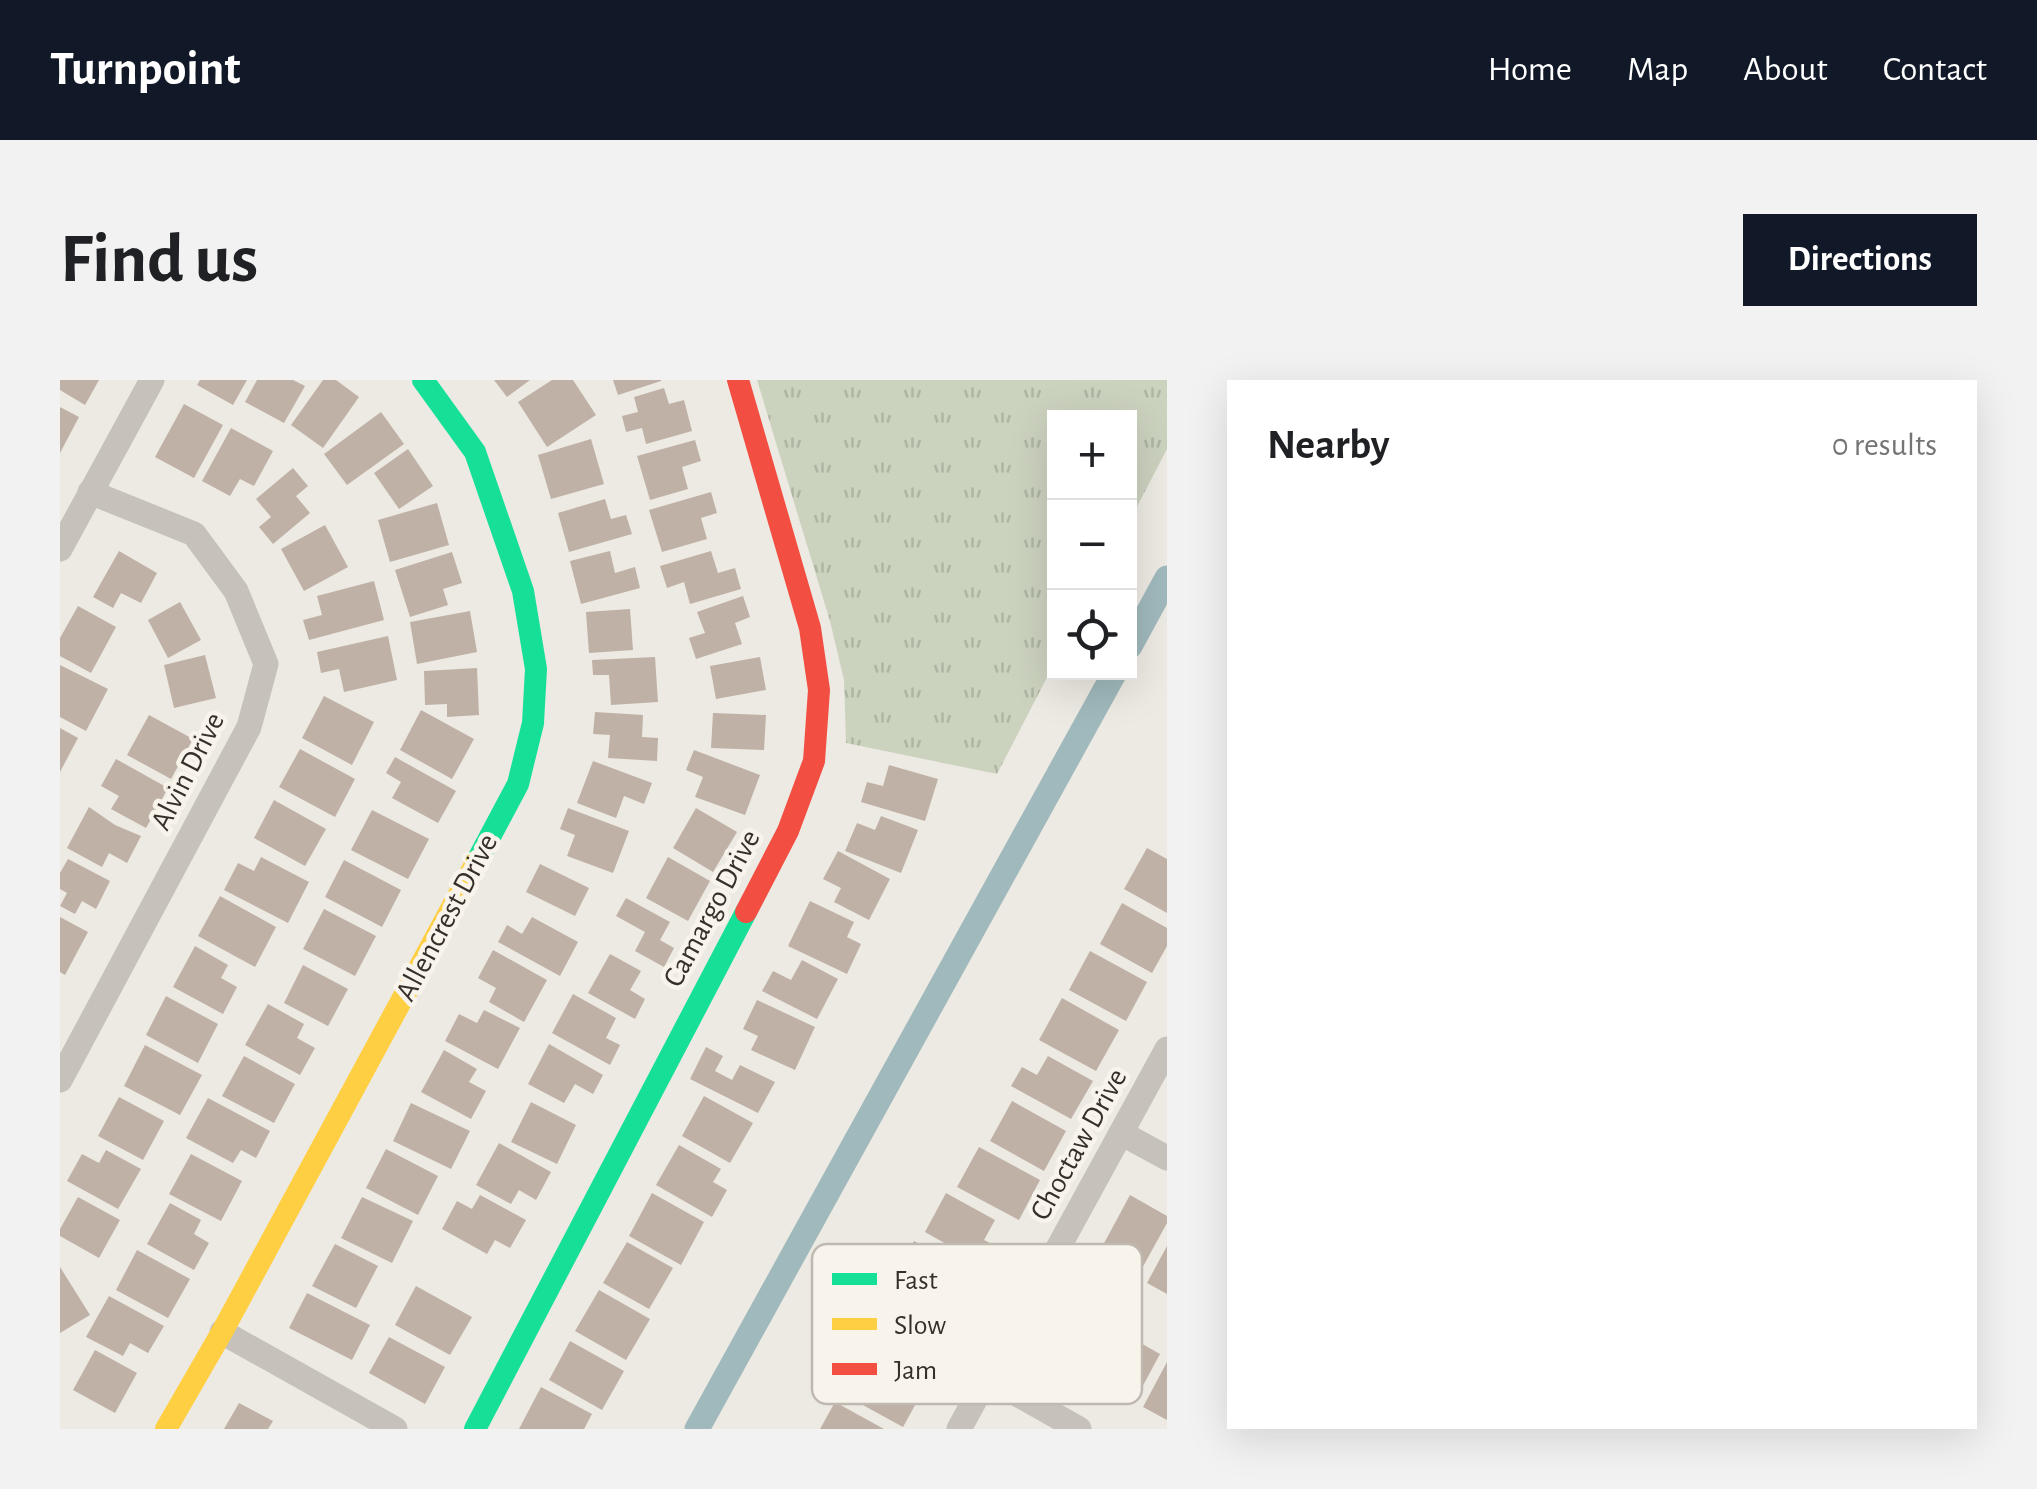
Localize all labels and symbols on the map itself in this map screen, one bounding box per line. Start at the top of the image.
street label: Alvin Drive [146,708,230,835]
street label: Camargo Drive [658,825,766,992]
street label: Allencrest Drive [390,829,503,1006]
street label: Choctaw Drive [1025,1064,1133,1225]
legend [812,1244,1142,1404]
text: Fast [894,1267,938,1295]
text: Slow [894,1312,946,1340]
text: Jam [894,1357,937,1385]

